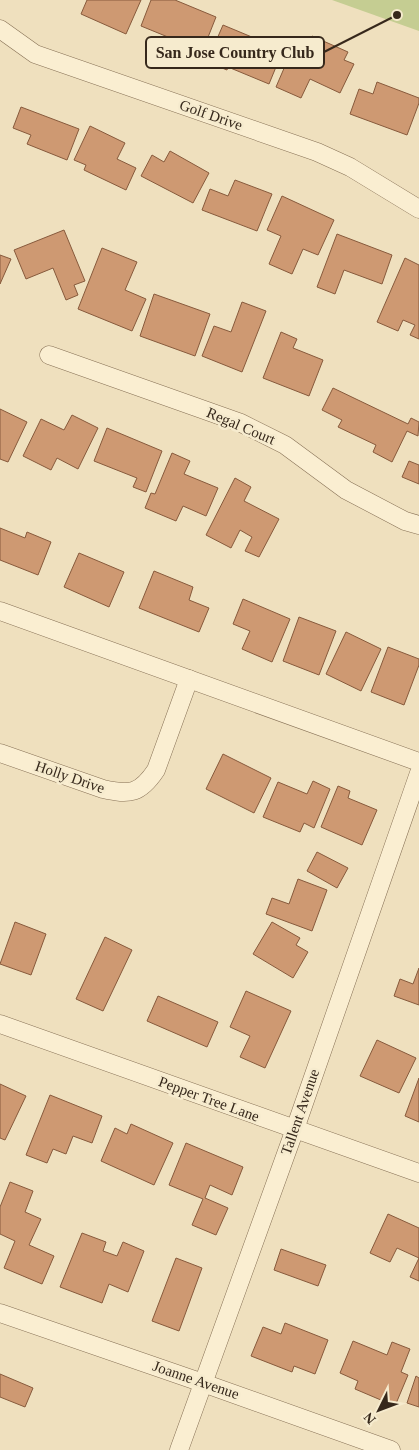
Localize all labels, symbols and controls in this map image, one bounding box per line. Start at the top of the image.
callout: San Jose Country Club [146,37,324,68]
text: San Jose Country Club [156,44,314,62]
street label: Golf Drive [177,97,245,133]
street label: Regal Court [204,404,278,448]
street label: Holly Drive [33,758,107,796]
street label: Tallent Avenue [278,1067,322,1157]
street label: Pepper Tree Lane [157,1073,262,1125]
street label: Joanne Avenue [151,1358,242,1402]
north arrow [354,1385,404,1435]
text: N [361,1410,379,1427]

